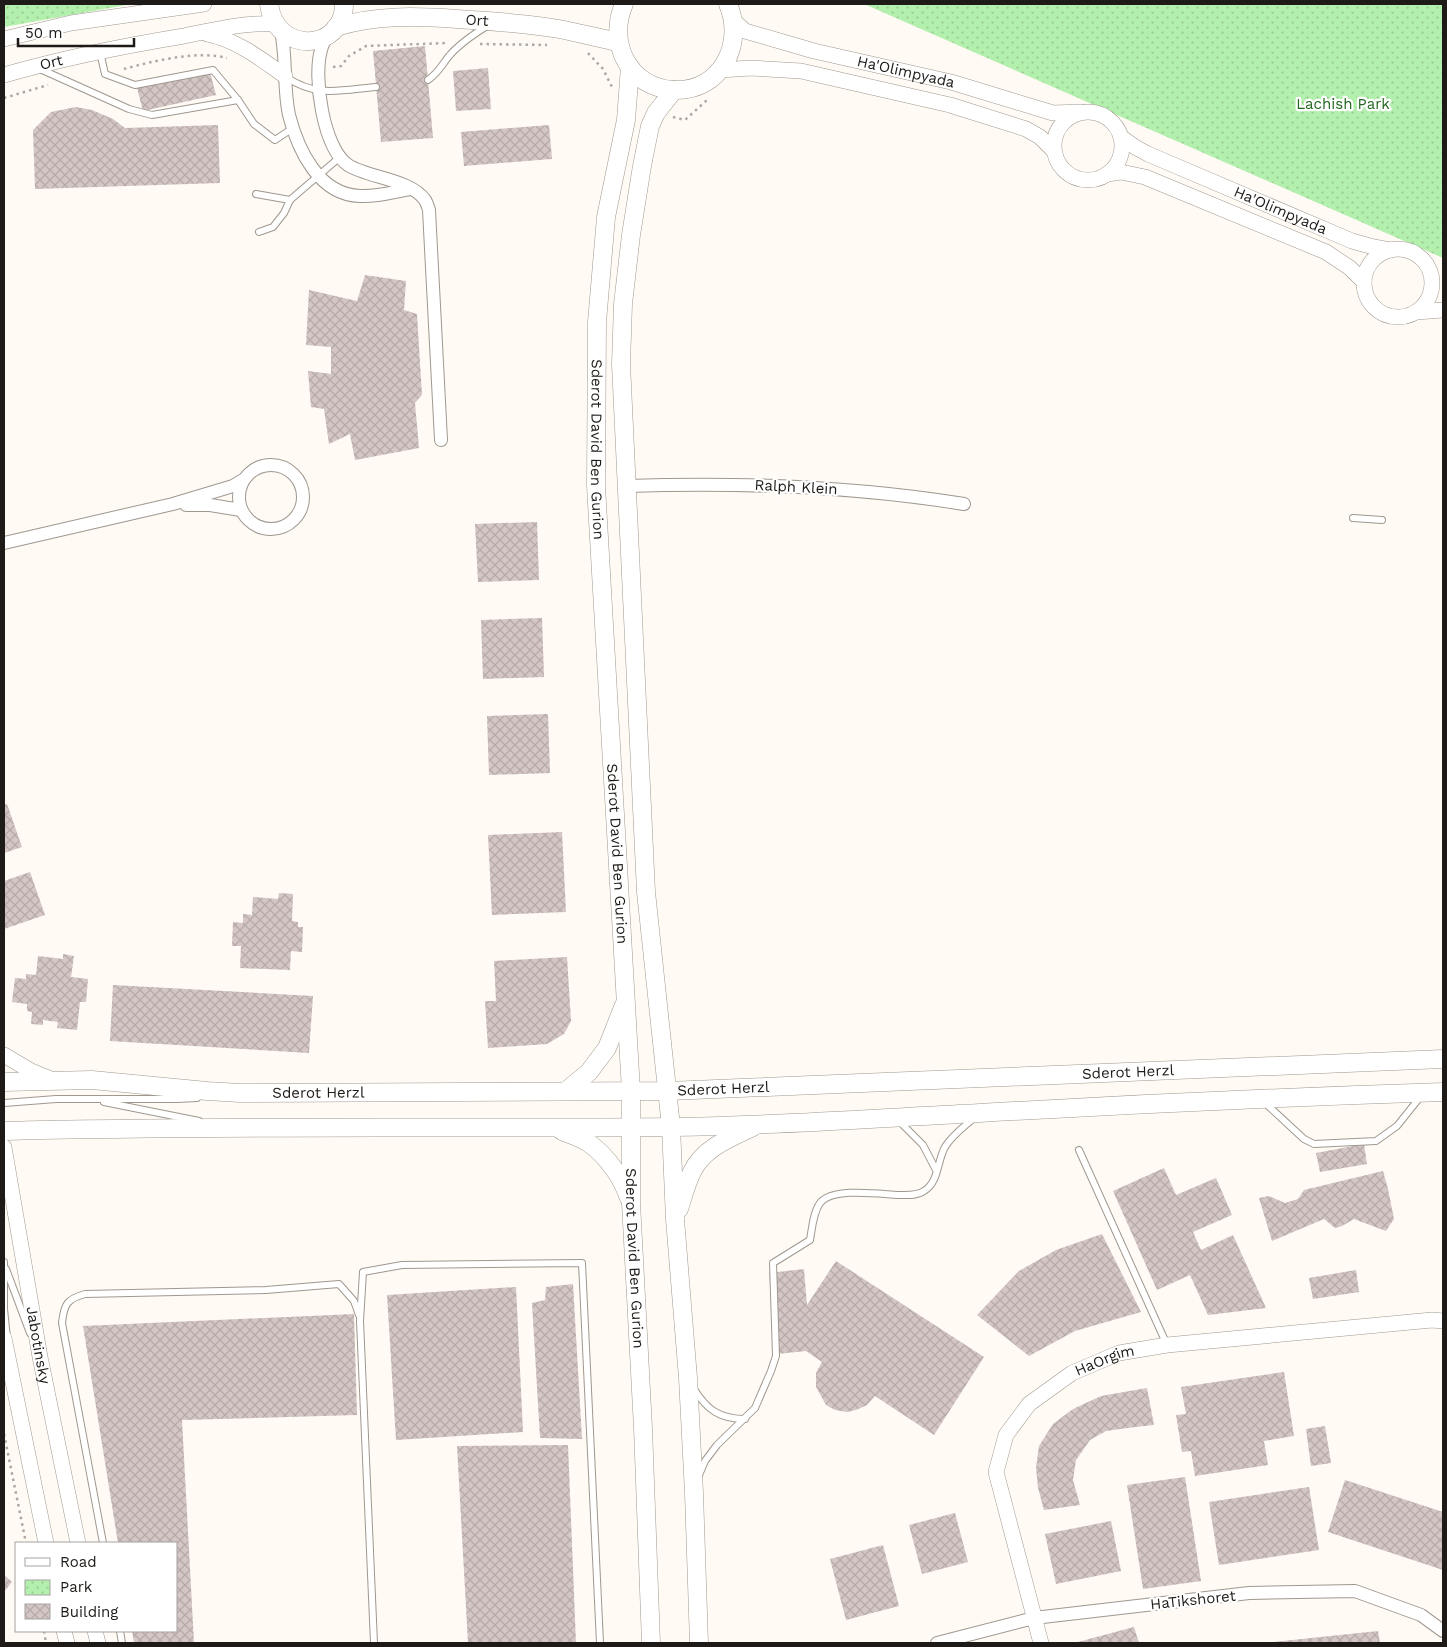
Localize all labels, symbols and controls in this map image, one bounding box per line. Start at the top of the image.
street label: Ort [465,11,490,30]
scale bar [18,15,134,47]
text: 50 m [25,24,62,42]
street label: Ort [38,51,65,74]
street label: Ha'Olimpyada [855,52,957,92]
park label: Lachish Park [1296,95,1390,113]
street label: Ha'Olimpyada [1231,183,1330,238]
street label: Sderot David Ben Gurion [587,359,608,540]
street label: Ralph Klein [754,476,838,498]
street label: Sderot David Ben Gurion [603,763,631,945]
street label: Sderot Herzl [1082,1061,1175,1083]
street label: Sderot Herzl [677,1078,770,1100]
street label: Sderot Herzl [272,1083,365,1102]
street label: Sderot David Ben Gurion [622,1168,648,1349]
street label: Jabotinsky [22,1305,54,1386]
street label: HaOrgim [1072,1342,1136,1380]
legend [15,1542,178,1632]
text: Road [60,1553,97,1571]
text: Park [60,1578,93,1596]
street label: HaTikshoret [1149,1586,1237,1613]
text: Building [60,1603,118,1621]

